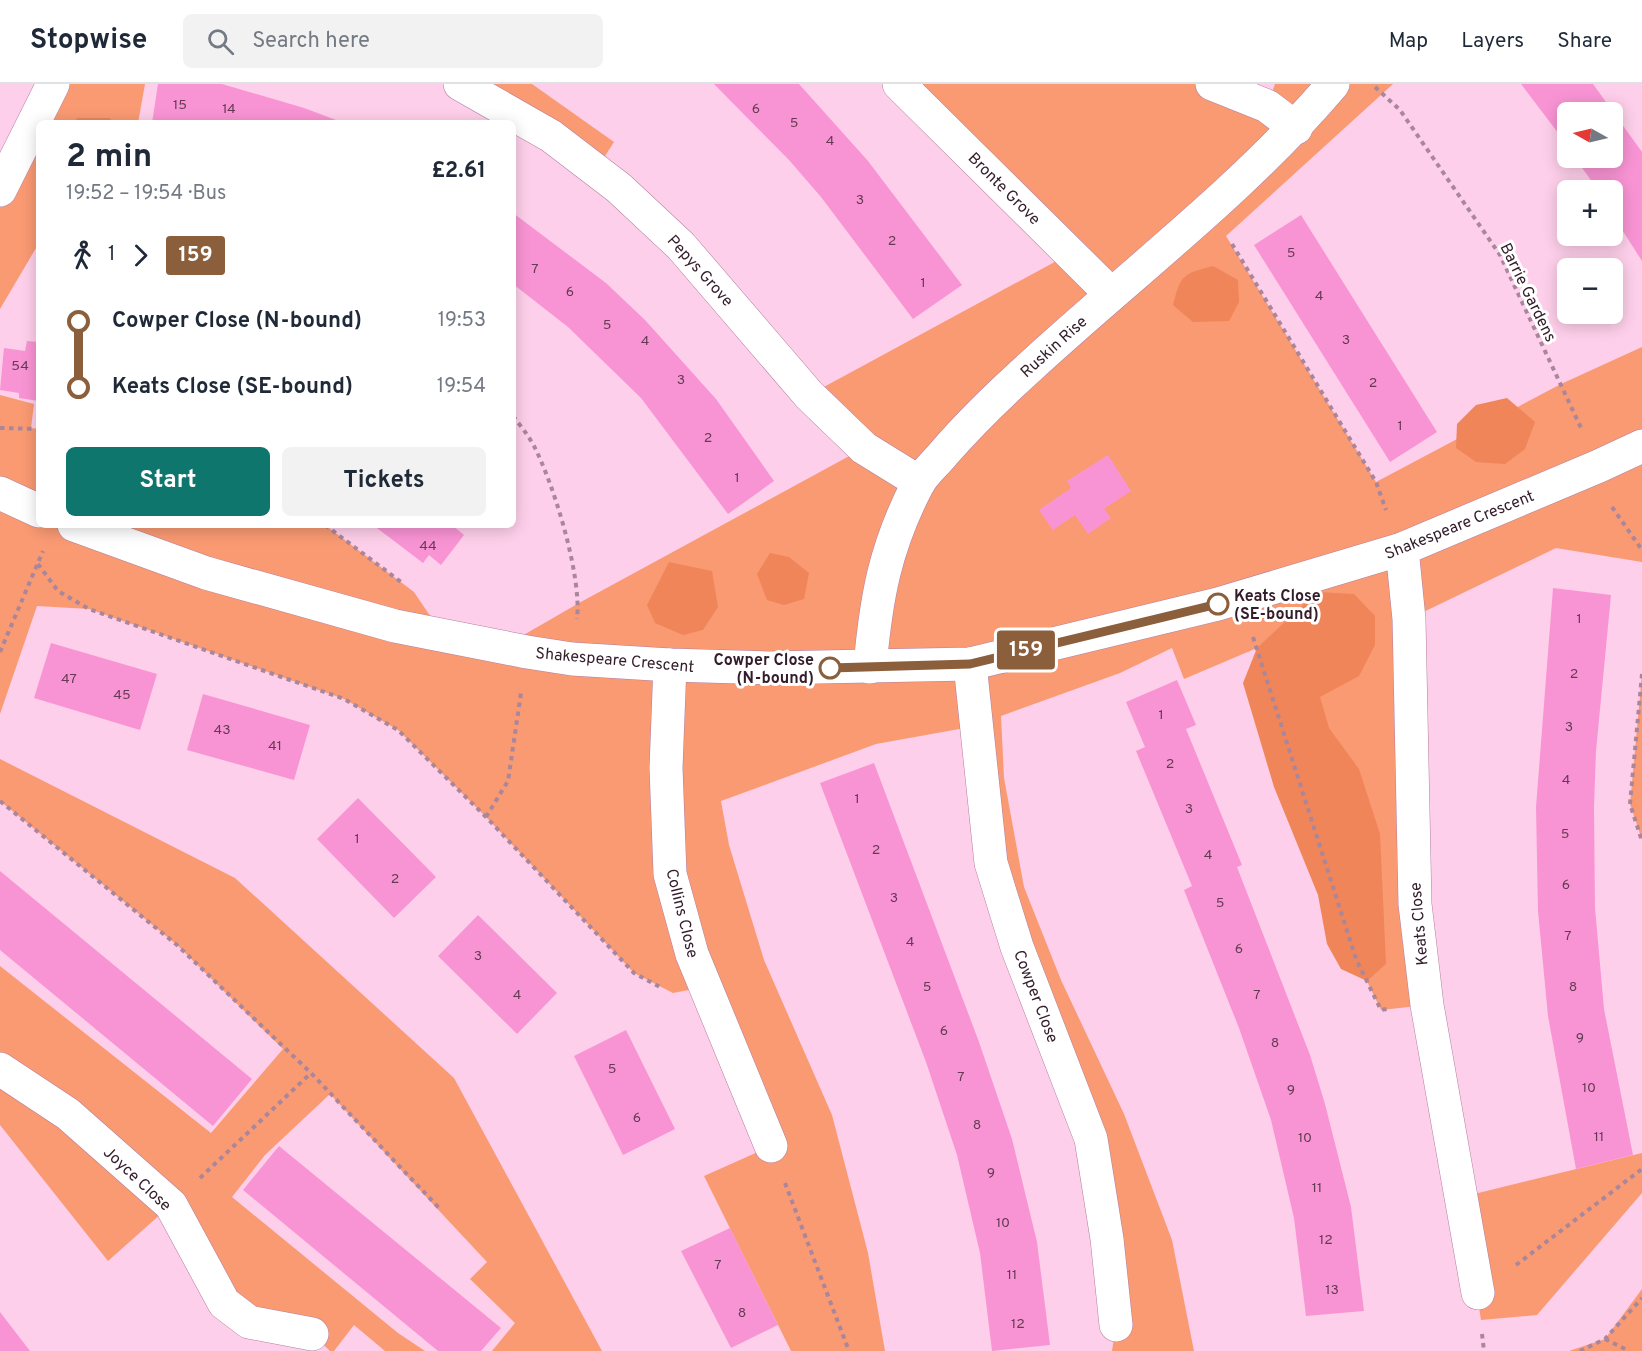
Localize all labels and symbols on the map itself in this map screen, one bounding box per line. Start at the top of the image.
house number: 15 [173,97,187,114]
house number: 14 [222,101,236,118]
house number: 6 [752,101,760,118]
north arrow [1557,102,1623,168]
house number: 5 [790,115,798,132]
house number: 4 [826,133,834,150]
street label: Bronte Grove [963,149,1044,230]
house number: 3 [856,192,864,209]
street label: Pepys Grove [662,231,737,311]
house number: 2 [888,233,896,250]
street label: Barrie Gardens [1495,240,1560,346]
house number: 5 [1287,245,1295,262]
house number: 7 [531,261,539,278]
house number: 1 [920,275,926,292]
house number: 6 [566,284,574,301]
house number: 4 [1315,288,1323,305]
street label: Ruskin Rise [1017,312,1092,383]
house number: 5 [603,317,611,334]
house number: 3 [1342,332,1350,349]
house number: 4 [641,333,649,350]
house number: 54 [11,358,29,375]
house number: 3 [677,372,685,389]
house number: 2 [1369,375,1377,392]
house number: 1 [1397,418,1403,435]
house number: 2 [704,430,712,447]
house number: 1 [734,470,740,487]
street label: Shakespeare Crescent [1382,487,1537,565]
house number: 44 [419,538,437,555]
place label: Keats Close (SE-bound) [1234,587,1321,625]
marker: Keats Close (SE-bound) [1207,593,1229,615]
house number: 1 [1576,611,1582,628]
line badge: 159 [992,630,1060,670]
street label: Shakespeare Crescent [535,644,695,678]
place label: Cowper Close (N-bound) [714,651,814,689]
marker: Cowper Close (N-bound) [819,657,841,679]
house number: 2 [1570,666,1578,683]
house number: 47 [61,671,77,688]
house number: 45 [113,687,131,704]
house number: 1 [1158,707,1164,724]
house number: 3 [1565,719,1573,736]
house number: 43 [213,722,231,739]
house number: 41 [268,738,282,755]
house number: 2 [1166,756,1174,773]
house number: 4 [1562,772,1570,789]
house number: 1 [854,791,860,808]
house number: 3 [1185,801,1193,818]
house number: 5 [1561,826,1569,843]
house number: 1 [354,831,360,848]
house number: 2 [872,842,880,859]
house number: 4 [1204,847,1212,864]
street label: Collins Close [660,867,702,960]
house number: 2 [391,871,399,888]
house number: 6 [1562,877,1570,894]
street label: Keats Close [1406,881,1434,966]
house number: 3 [890,890,898,907]
house number: 5 [1216,895,1224,912]
house number: 7 [1564,928,1572,945]
house number: 4 [906,934,914,951]
house number: 6 [1235,941,1243,958]
street label: Cowper Close [1008,947,1062,1046]
house number: 3 [474,948,482,965]
house number: 5 [923,979,931,996]
house number: 8 [1569,979,1577,996]
house number: 4 [513,987,521,1004]
house number: 7 [1253,987,1261,1004]
house number: 6 [940,1023,948,1040]
house number: 9 [1576,1030,1584,1047]
house number: 8 [1271,1035,1279,1052]
house number: 5 [608,1061,616,1078]
house number: 7 [957,1069,965,1086]
house number: 10 [1582,1080,1596,1097]
house number: 9 [1287,1082,1295,1099]
house number: 6 [633,1110,641,1127]
house number: 8 [973,1117,981,1134]
house number: 11 [1594,1129,1604,1146]
house number: 10 [1298,1130,1312,1147]
street label: Joyce Close [98,1143,175,1216]
house number: 9 [987,1165,995,1182]
house number: 11 [1312,1180,1322,1197]
house number: 10 [996,1215,1010,1232]
house number: 12 [1319,1232,1333,1249]
house number: 7 [714,1257,722,1274]
house number: 11 [1007,1267,1017,1284]
house number: 13 [1325,1282,1339,1299]
house number: 8 [738,1305,746,1322]
house number: 12 [1011,1316,1025,1333]

